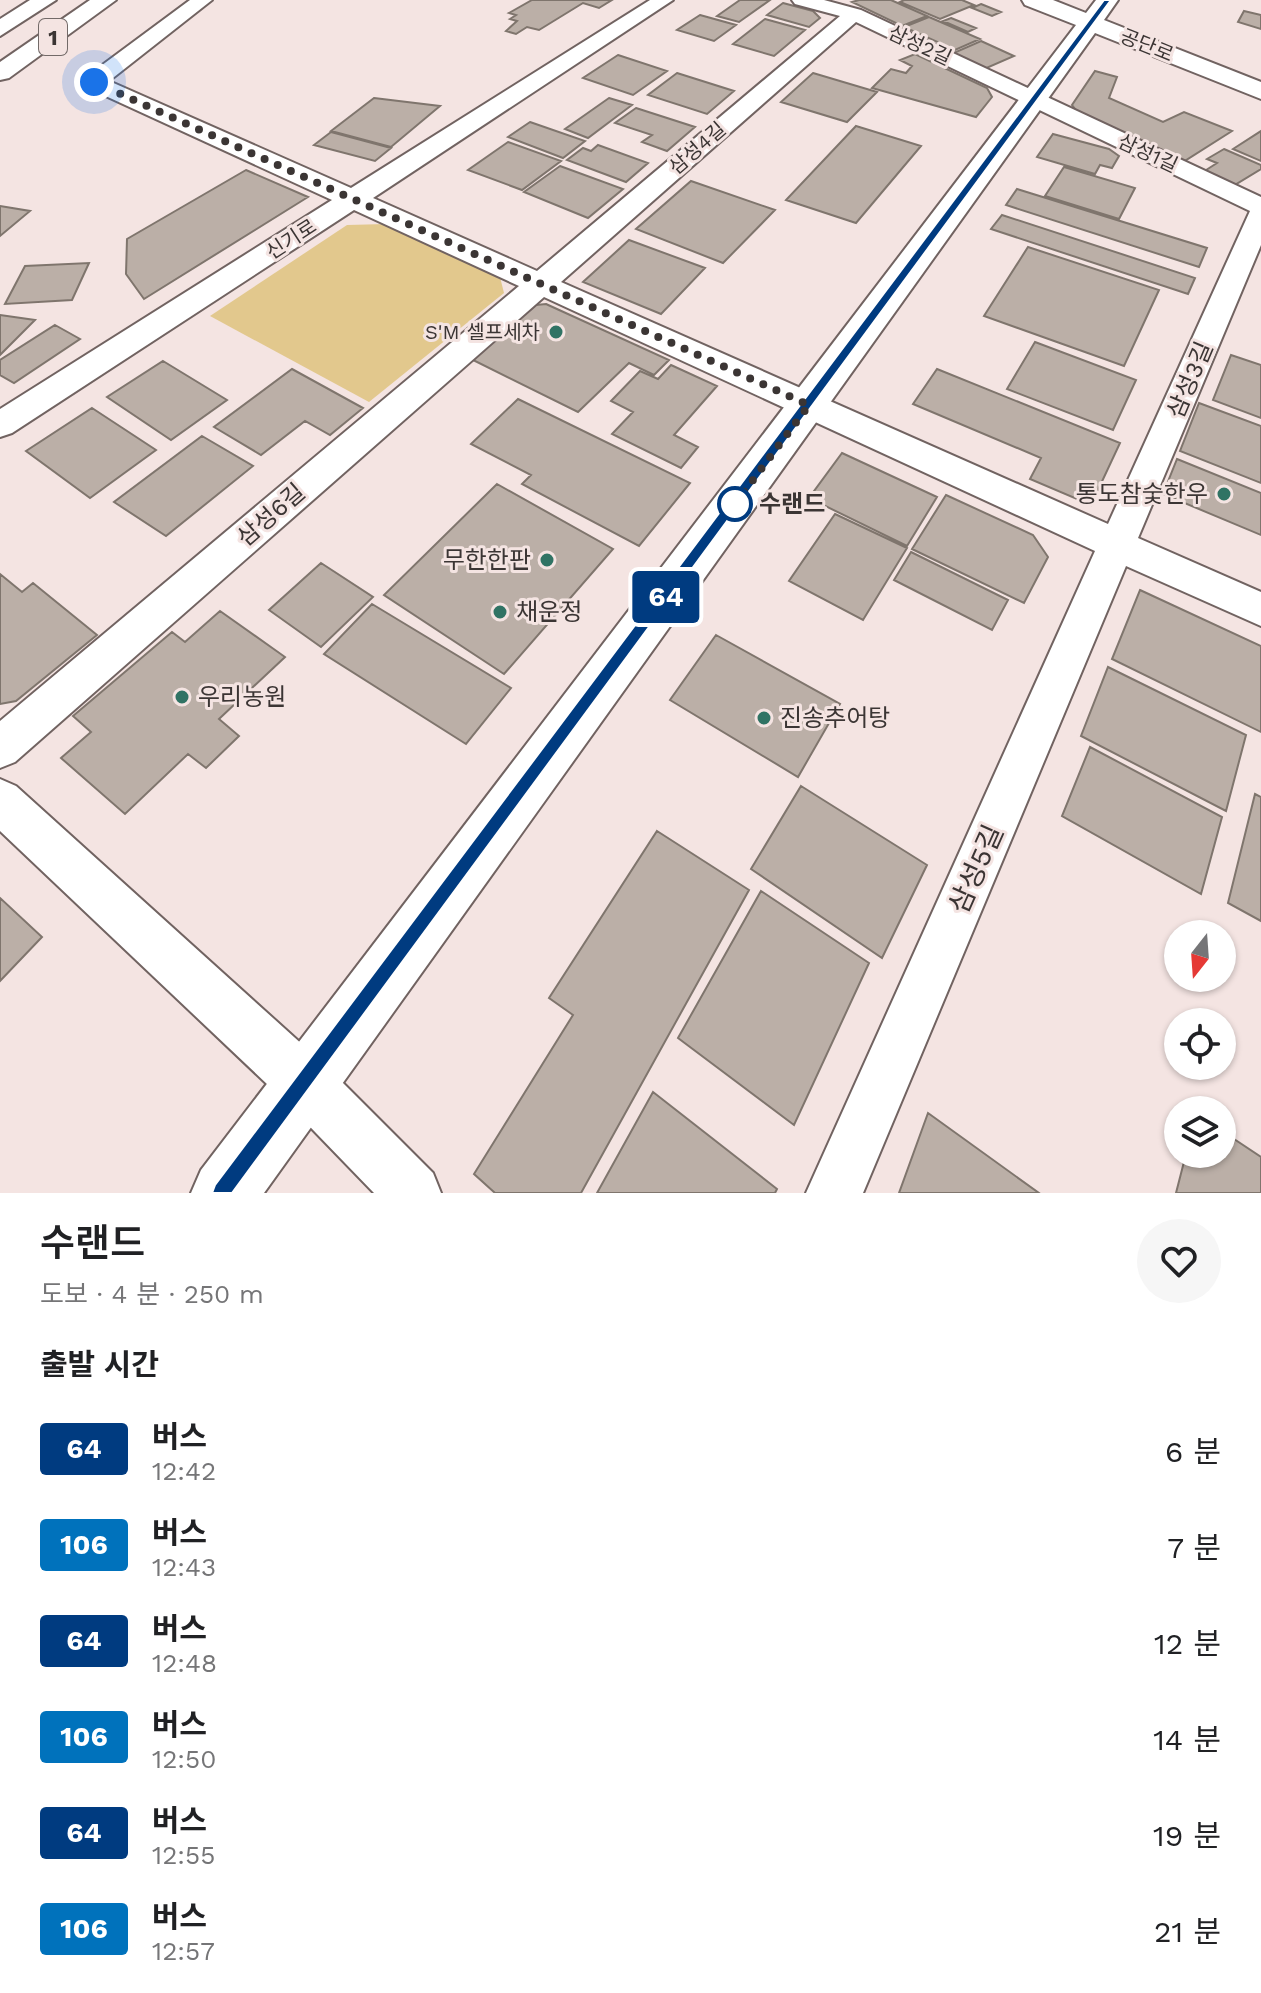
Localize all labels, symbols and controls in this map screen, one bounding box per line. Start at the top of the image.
road number: 1 [39,19,67,55]
street label: 삼성2길 [885,20,955,70]
street label: 공단로 [1117,24,1177,66]
your location [74,62,114,102]
street label: 삼성4길 [664,117,730,179]
street label: 삼성1길 [1114,129,1182,177]
street label: 신기로 [261,214,321,264]
place label: S'M 셀프세차 [425,320,540,344]
marker: S'M 셀프세차 [547,323,565,341]
street label: 삼성3길 [1161,338,1219,422]
street label: 삼성6길 [231,478,311,552]
place label: 통도참숯한우 [1076,480,1208,508]
marker: 통도참숯한우 [1215,485,1233,503]
marker: 수랜드 [718,487,752,521]
place label: 수랜드 [759,490,825,518]
place label: 무한한판 [443,546,531,574]
marker: 무한한판 [538,551,556,569]
line badge: 64 [630,571,702,623]
text: 64 [648,580,684,613]
place label: 채운정 [516,598,582,626]
marker: 채운정 [491,603,509,621]
place label: 우리농원 [198,683,286,711]
marker: 우리농원 [173,688,191,706]
place label: 진송추어탕 [780,704,890,732]
marker: 진송추어탕 [755,709,773,727]
street label: 삼성5길 [942,820,1010,918]
north arrow [1164,920,1236,992]
map controls [1164,920,1236,1168]
button: locate [1164,1008,1236,1080]
button: layers [1164,1096,1236,1168]
button: heart [1137,1219,1221,1303]
text: 수랜드 [40,1221,145,1265]
text: 도보 · 4 분 · 250 m [40,1279,264,1309]
text: 출발 시간 [40,1347,159,1382]
text: 버스 [152,1419,207,1454]
text: 64 [66,1432,102,1465]
text: 6 분 [1165,1434,1221,1469]
text: 12:42 [152,1456,216,1486]
text: 버스 [152,1515,207,1550]
text: 106 [60,1528,108,1561]
text: 7 분 [1167,1530,1221,1565]
text: 12:43 [152,1552,216,1582]
text: 버스 [152,1611,207,1646]
text: 64 [66,1624,102,1657]
text: 12 분 [1154,1626,1221,1661]
text: 12:48 [152,1648,217,1678]
text: 버스 [152,1707,207,1742]
text: 106 [60,1720,108,1753]
text: 14 분 [1153,1722,1221,1757]
text: 12:50 [152,1744,216,1774]
text: 버스 [152,1803,207,1838]
text: 64 [66,1816,102,1849]
text: 19 분 [1153,1818,1221,1853]
text: 12:55 [152,1840,215,1870]
text: 버스 [152,1899,207,1934]
text: 106 [60,1912,108,1945]
text: 21 분 [1154,1914,1221,1949]
text: 12:57 [152,1936,215,1966]

